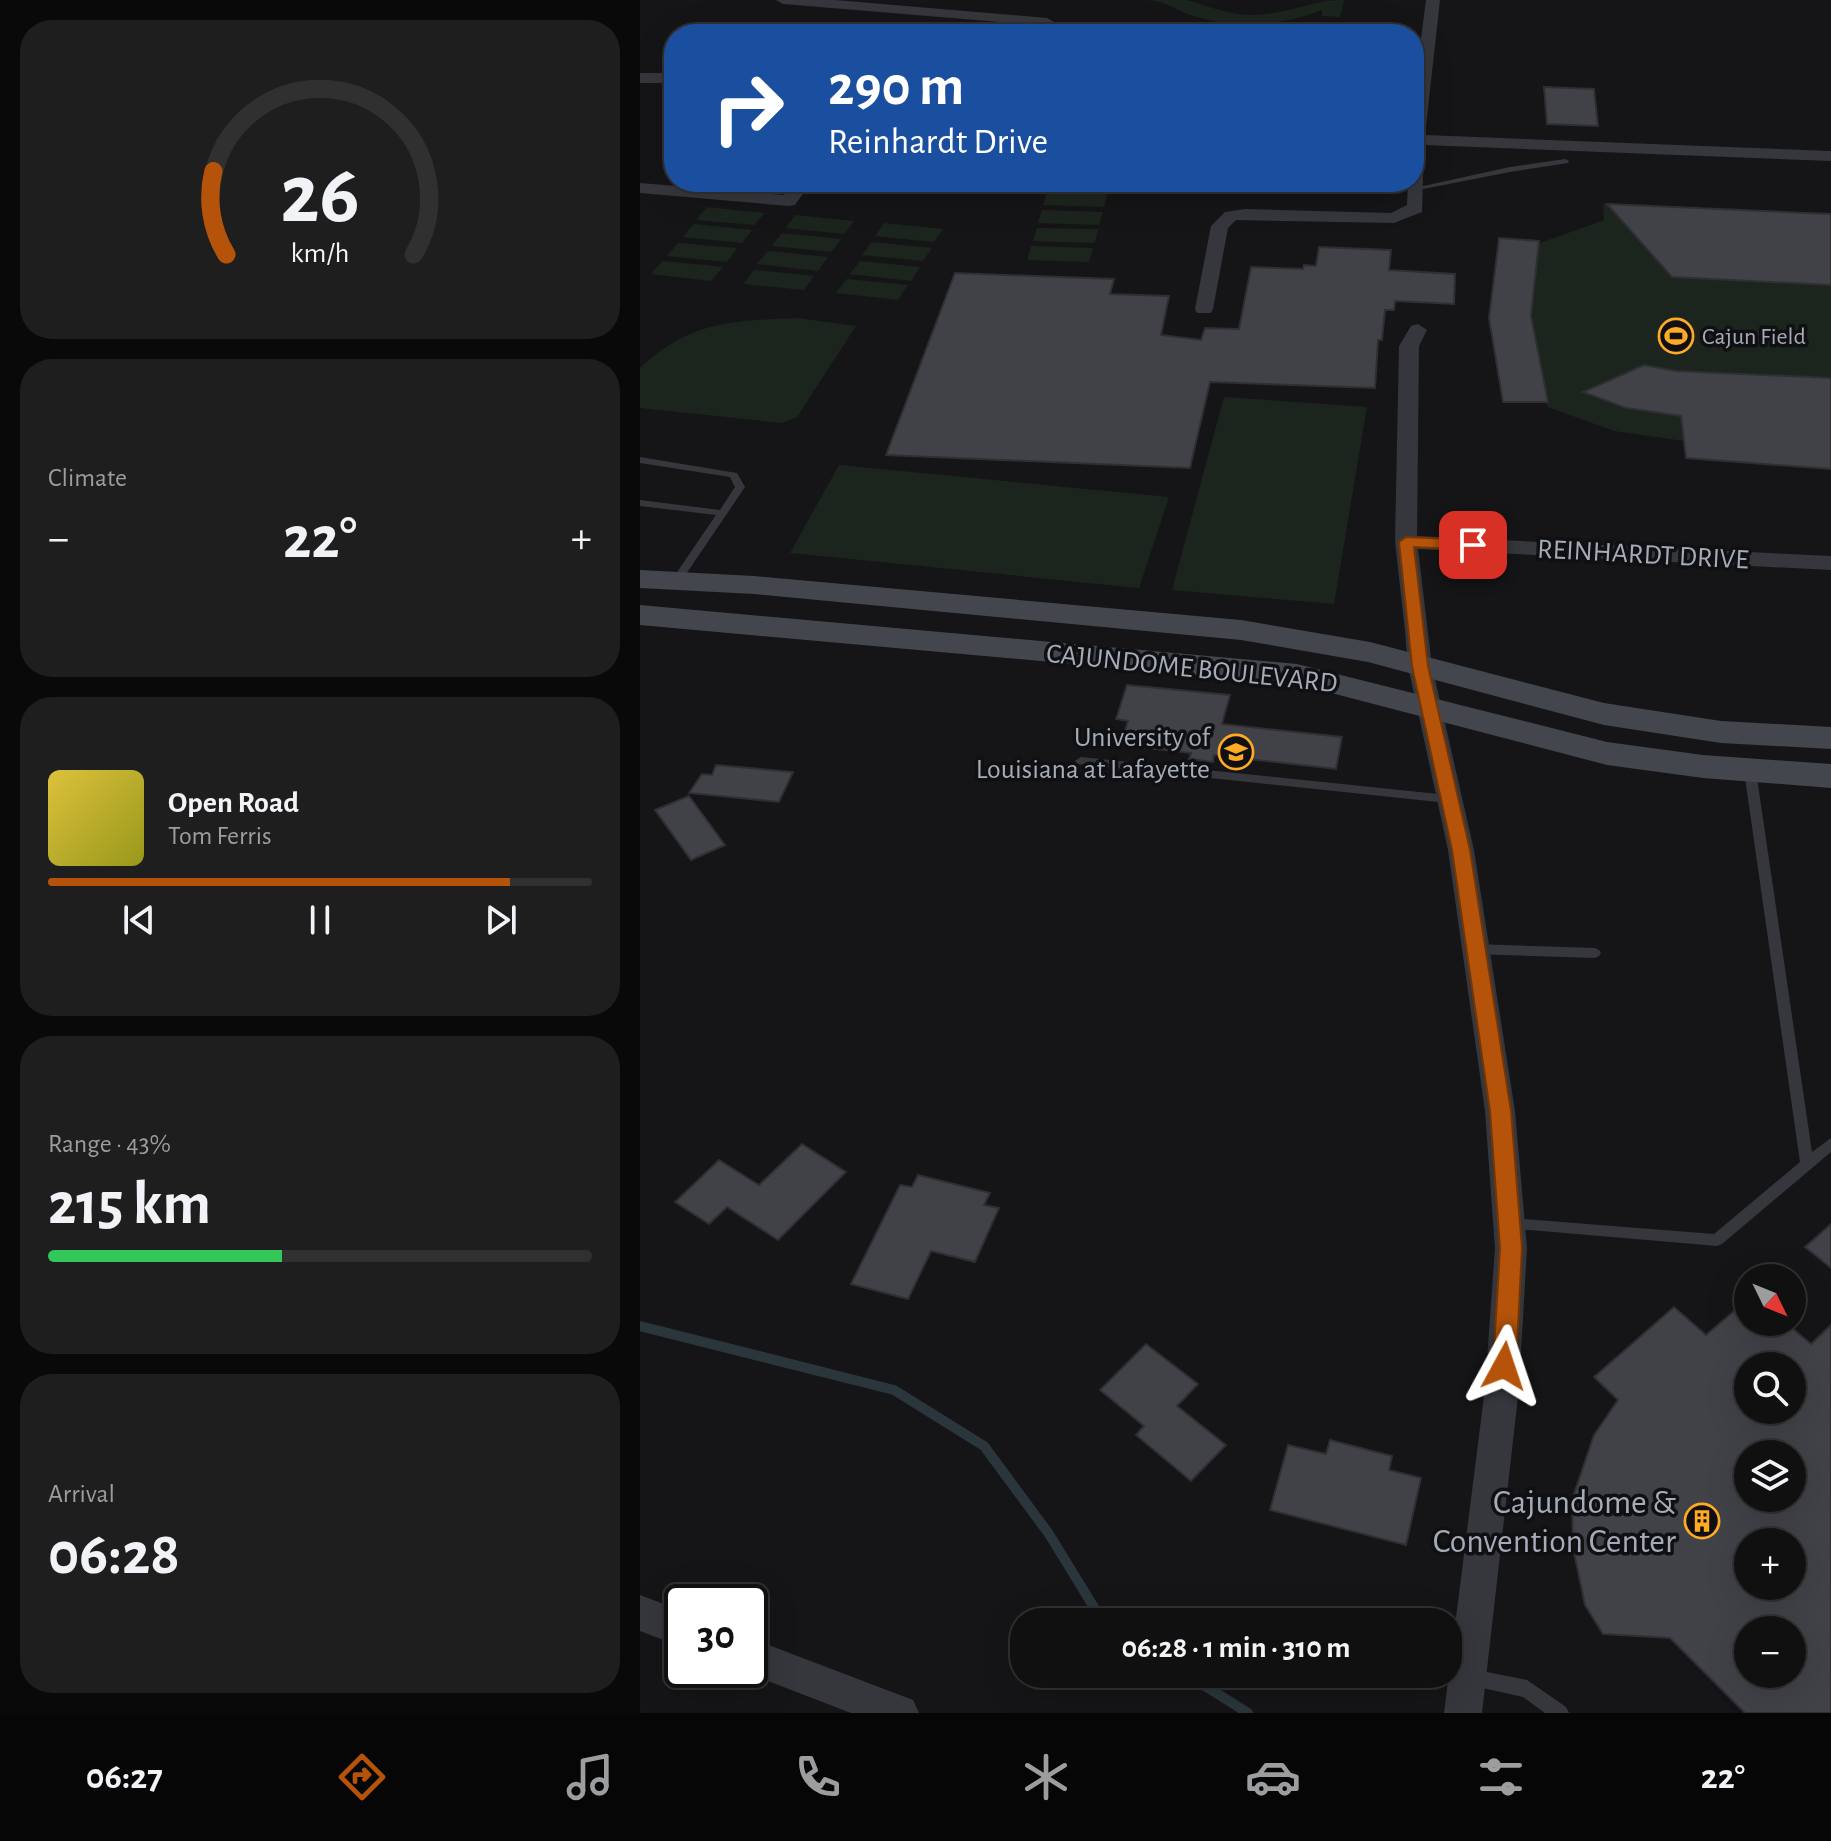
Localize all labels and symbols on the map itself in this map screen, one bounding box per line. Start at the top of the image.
sports icon: Cajun Field [1657,317,1695,355]
place label: Cajun Field [1702,325,1806,349]
pin [1439,511,1507,579]
street label: REINHARDT DRIVE [1536,535,1749,575]
street label: CAJUNDOME BOULEVARD [1045,640,1339,698]
place label: University of Louisiana at Lafayette [976,724,1212,784]
school or university icon: University of Louisiana at Lafayette [1217,733,1255,771]
north arrow [1734,1264,1806,1336]
position arrow [1462,1324,1546,1408]
place label: Cajundome & Convention Center [1433,1486,1676,1559]
building icon: Cajundome & Convention Center [1683,1502,1721,1540]
speed limit sign: 30 [664,1584,768,1688]

